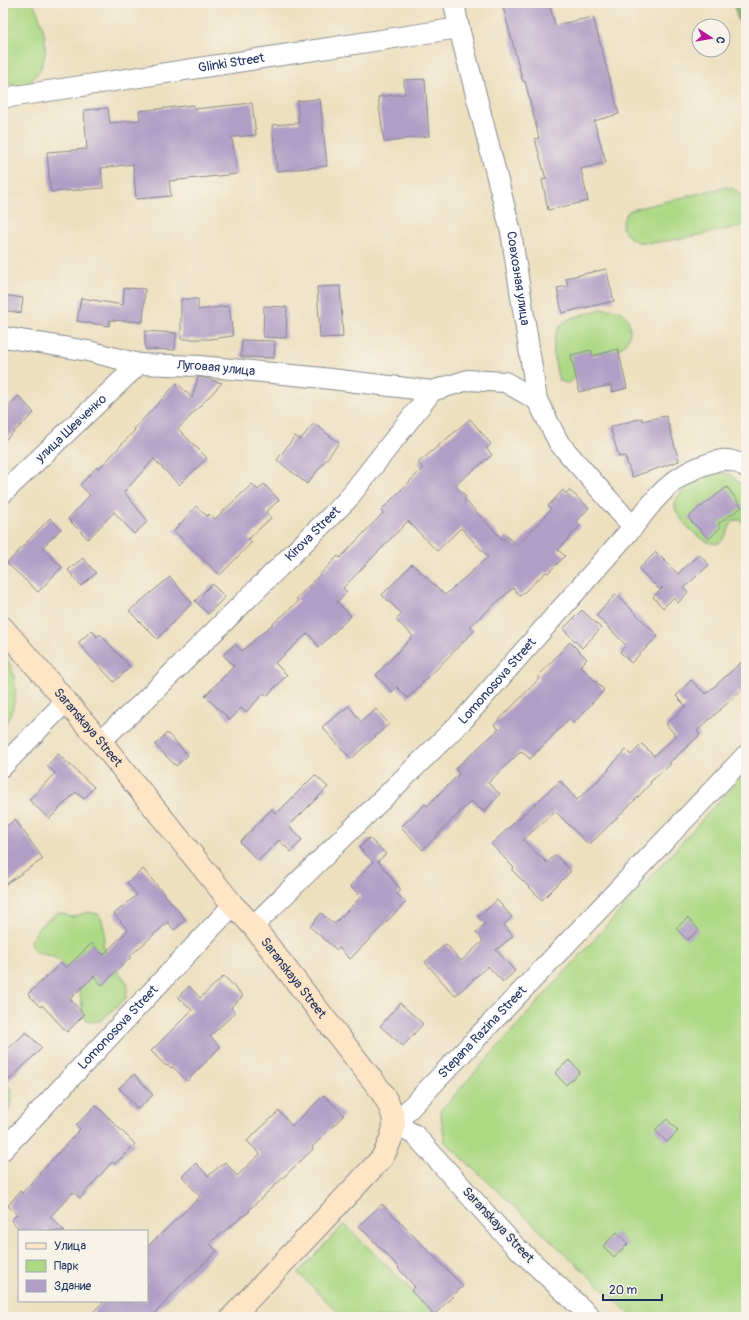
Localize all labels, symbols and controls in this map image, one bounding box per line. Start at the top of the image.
north arrow [691,18,731,58]
text: С [713,35,727,45]
street label: Glinki Street [197,50,266,76]
street label: Совхозная улица [503,230,533,327]
street label: Луговая улица [176,357,256,379]
street label: улица Шевченко [32,391,110,466]
street label: Kirova Street [282,502,344,565]
street label: Lomonosova Street [455,634,540,728]
street label: Saranskaya Street [50,685,126,771]
street label: Saranskaya Street [257,934,330,1022]
street label: Lomonosova Street [75,981,162,1073]
street label: Stepana Razina Street [435,982,531,1082]
street label: Saranskaya Street [459,1184,538,1267]
legend [18,1230,148,1302]
text: Улица [54,1239,86,1254]
text: Парк [54,1259,79,1274]
scale bar [603,1276,662,1302]
text: Здание [54,1279,91,1294]
text: 20 m [609,1283,638,1298]

